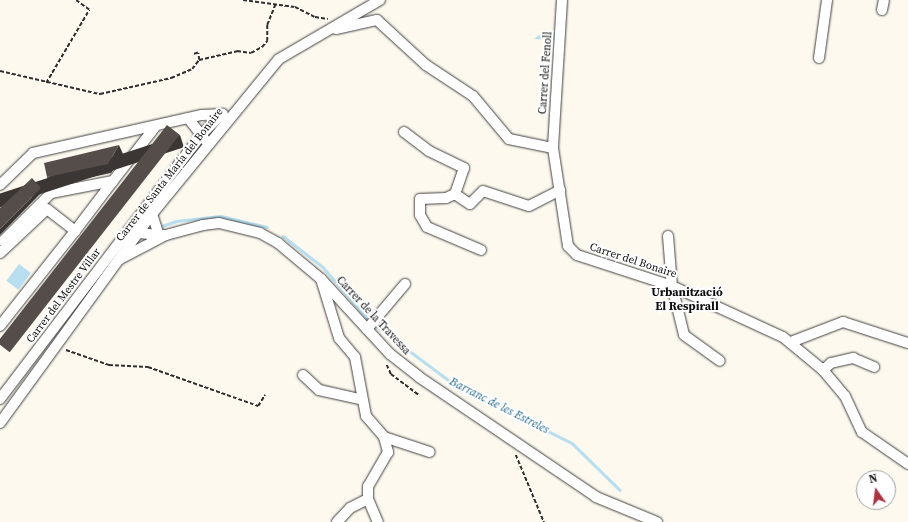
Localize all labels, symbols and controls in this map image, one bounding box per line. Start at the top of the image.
street label: Carrer del Fenoll [537,31,555,115]
street label: Carrer de Santa María del Bonaire [114,106,226,244]
street label: Carrer del Bonaire [588,241,678,281]
street label: Carrer del Mestre Villar [24,246,104,346]
street label: Carrer de la Travessa [333,274,413,358]
district label: Urbanització El Respirall [651,286,723,314]
water label: Barranc de les Estreles [447,375,551,437]
north arrow [856,470,896,510]
text: N [868,471,879,487]

